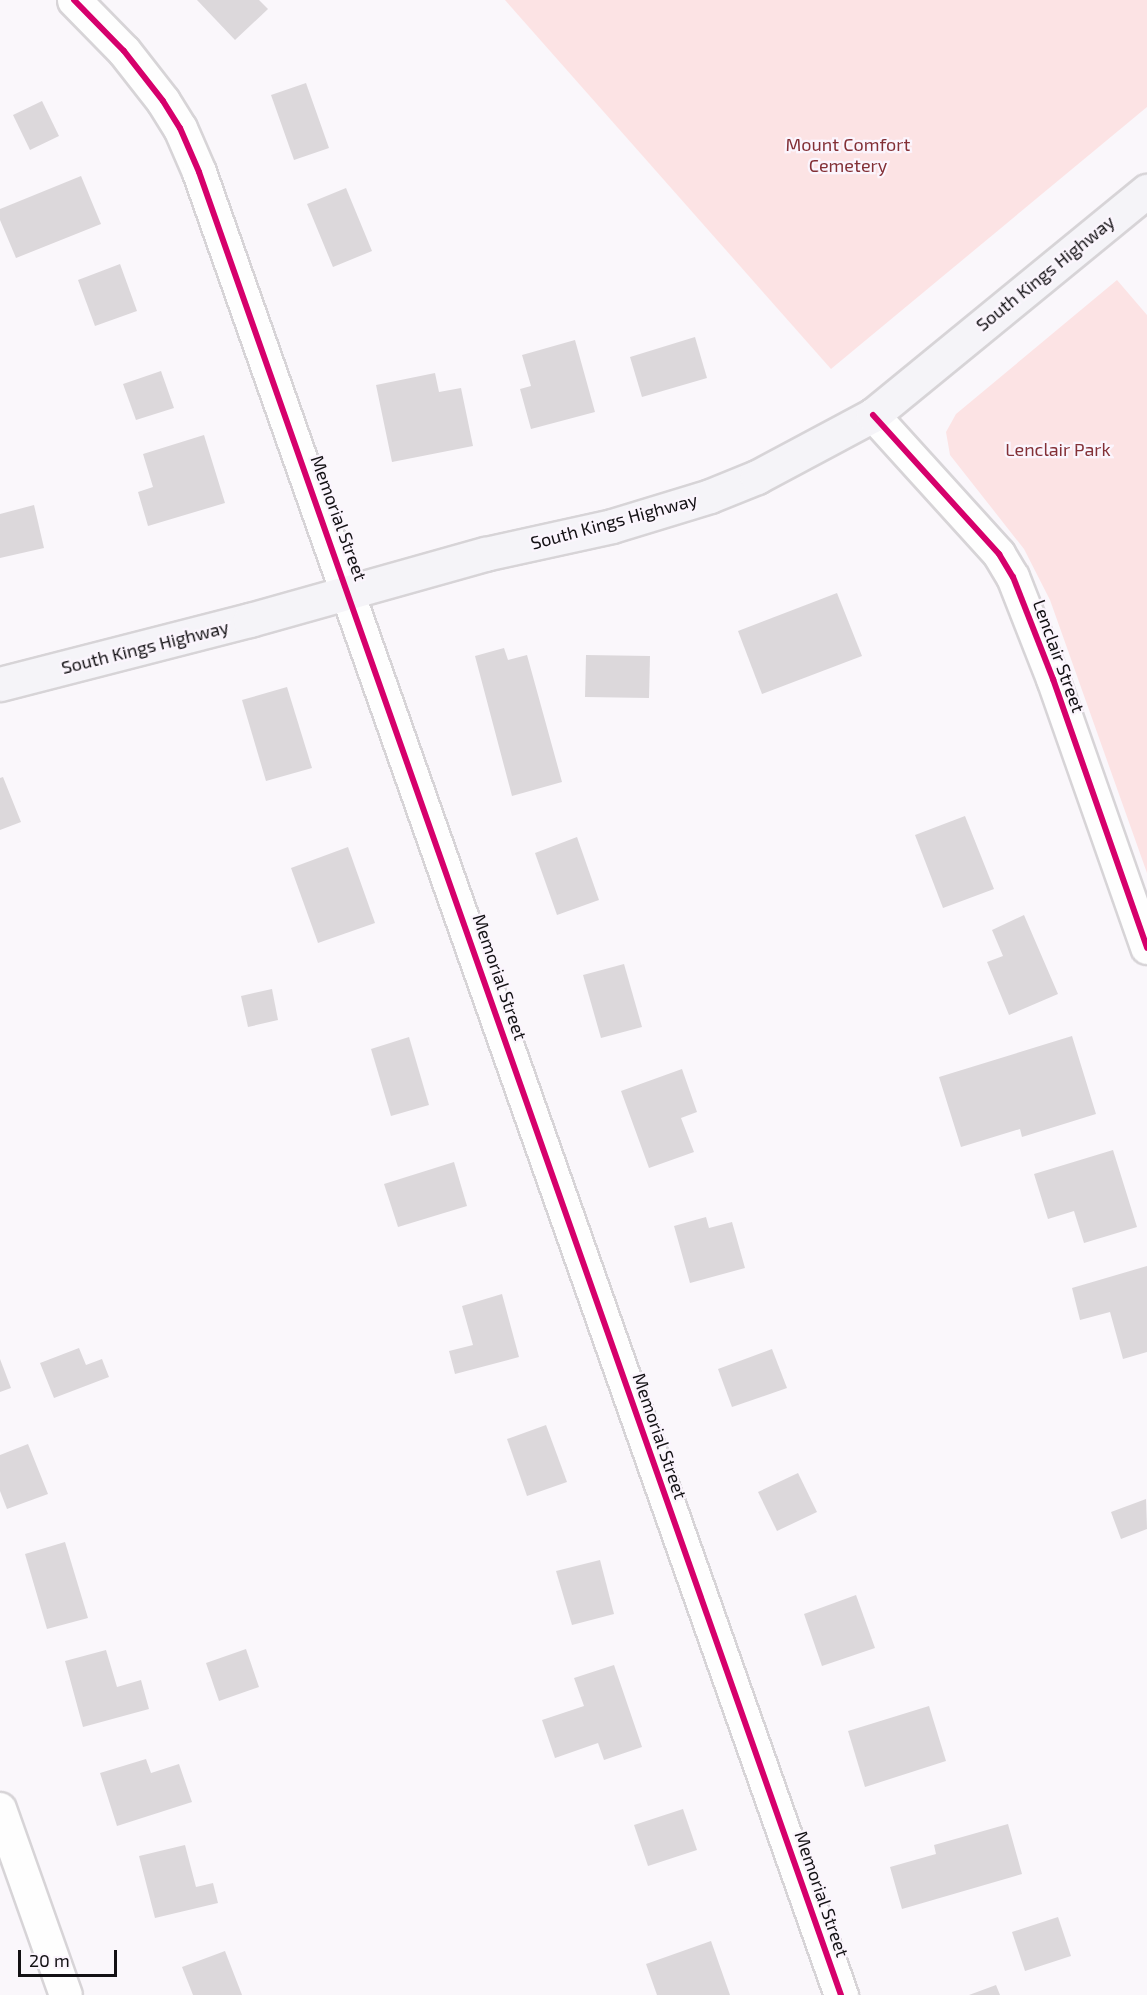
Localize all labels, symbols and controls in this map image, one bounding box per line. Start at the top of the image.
park label: Mount Comfort Cemetery [786,134,910,176]
street label: South Kings Highway [971,211,1119,335]
park label: Lenclair Park [1005,438,1111,460]
street label: Memorial Street [306,452,372,584]
street label: South Kings Highway [528,488,700,554]
street label: Lenclair Street [1028,596,1090,716]
street label: South Kings Highway [59,616,231,678]
street label: Memorial Street [468,911,532,1043]
street label: Memorial Street [628,1370,692,1502]
street label: Memorial Street [790,1828,854,1960]
scale bar [21,1938,120,1976]
text: 20 m [29,1949,70,1971]

